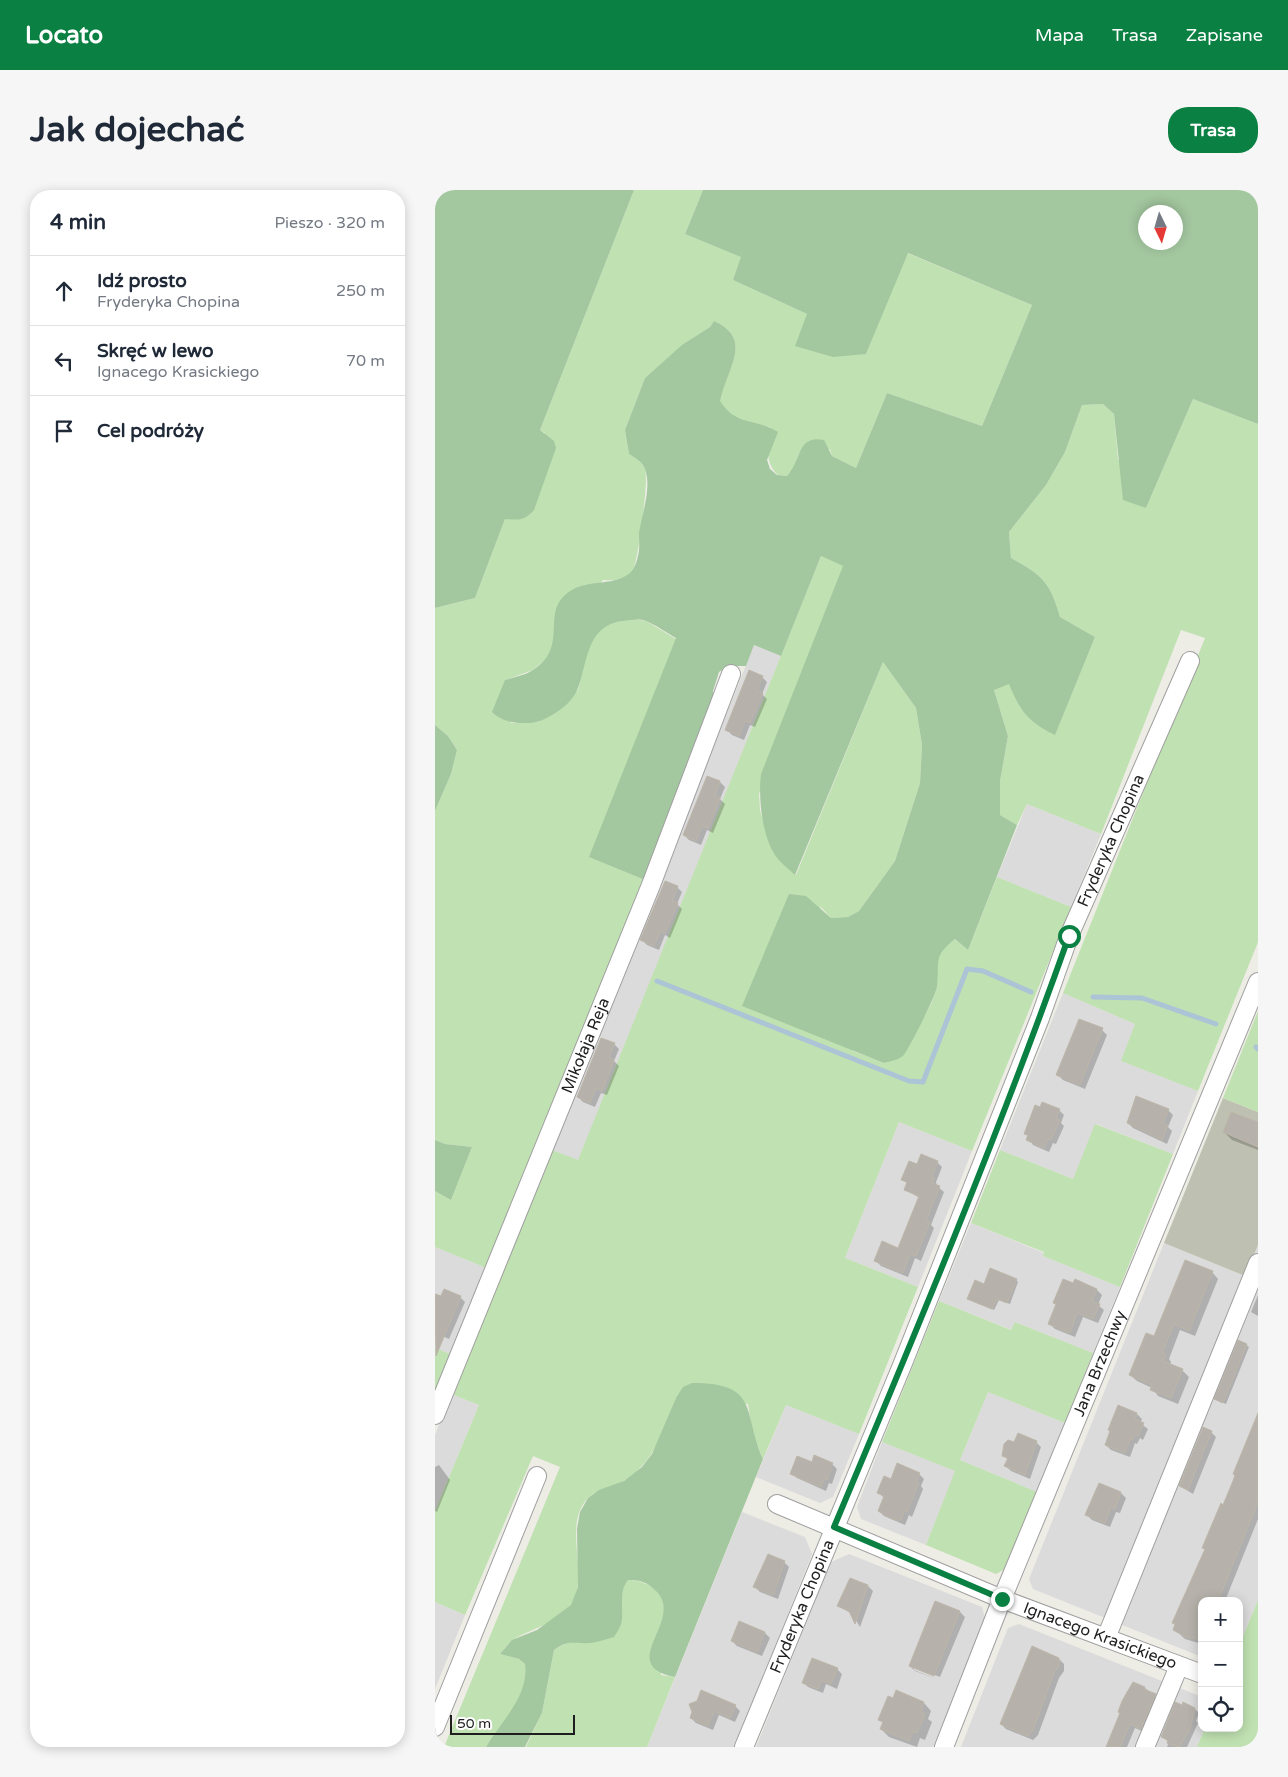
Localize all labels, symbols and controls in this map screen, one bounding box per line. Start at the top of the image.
text: Locato [25,21,103,50]
text: Mapa [1035,24,1084,46]
text: Trasa [1112,24,1158,46]
text: Zapisane [1186,24,1263,46]
button: Trasa [1168,107,1258,153]
text: Jak dojechać [30,109,245,151]
north arrow [1138,205,1183,250]
text: 4 min [50,210,106,235]
text: Pieszo · 320 m [274,213,385,233]
text: Idź prosto [97,270,187,292]
icon: ahead [50,277,78,305]
text: 250 m [336,281,385,301]
text: Fryderyka Chopina [97,292,240,312]
text: Skręć w lewo [97,340,214,362]
icon: left [50,347,78,375]
text: 70 m [346,351,385,371]
text: Ignacego Krasickiego [97,362,259,382]
icon: arrive [50,417,78,445]
text: Cel podróży [97,420,204,442]
street label: Fryderyka Chopina [1073,771,1149,910]
route start [1058,925,1081,948]
street label: Mikołaja Reja [557,995,614,1096]
street label: Jana Brzechwy [1069,1307,1131,1419]
street label: Fryderyka Chopina [766,1537,839,1676]
route end [991,1588,1014,1611]
map controls [1198,1597,1243,1732]
button: + [1198,1597,1243,1642]
street label: Ignacego Krasickiego [1021,1598,1180,1674]
button: − [1198,1642,1243,1687]
button: locate [1198,1687,1243,1732]
scale bar [450,1712,575,1735]
text: 50 m [457,1715,491,1732]

